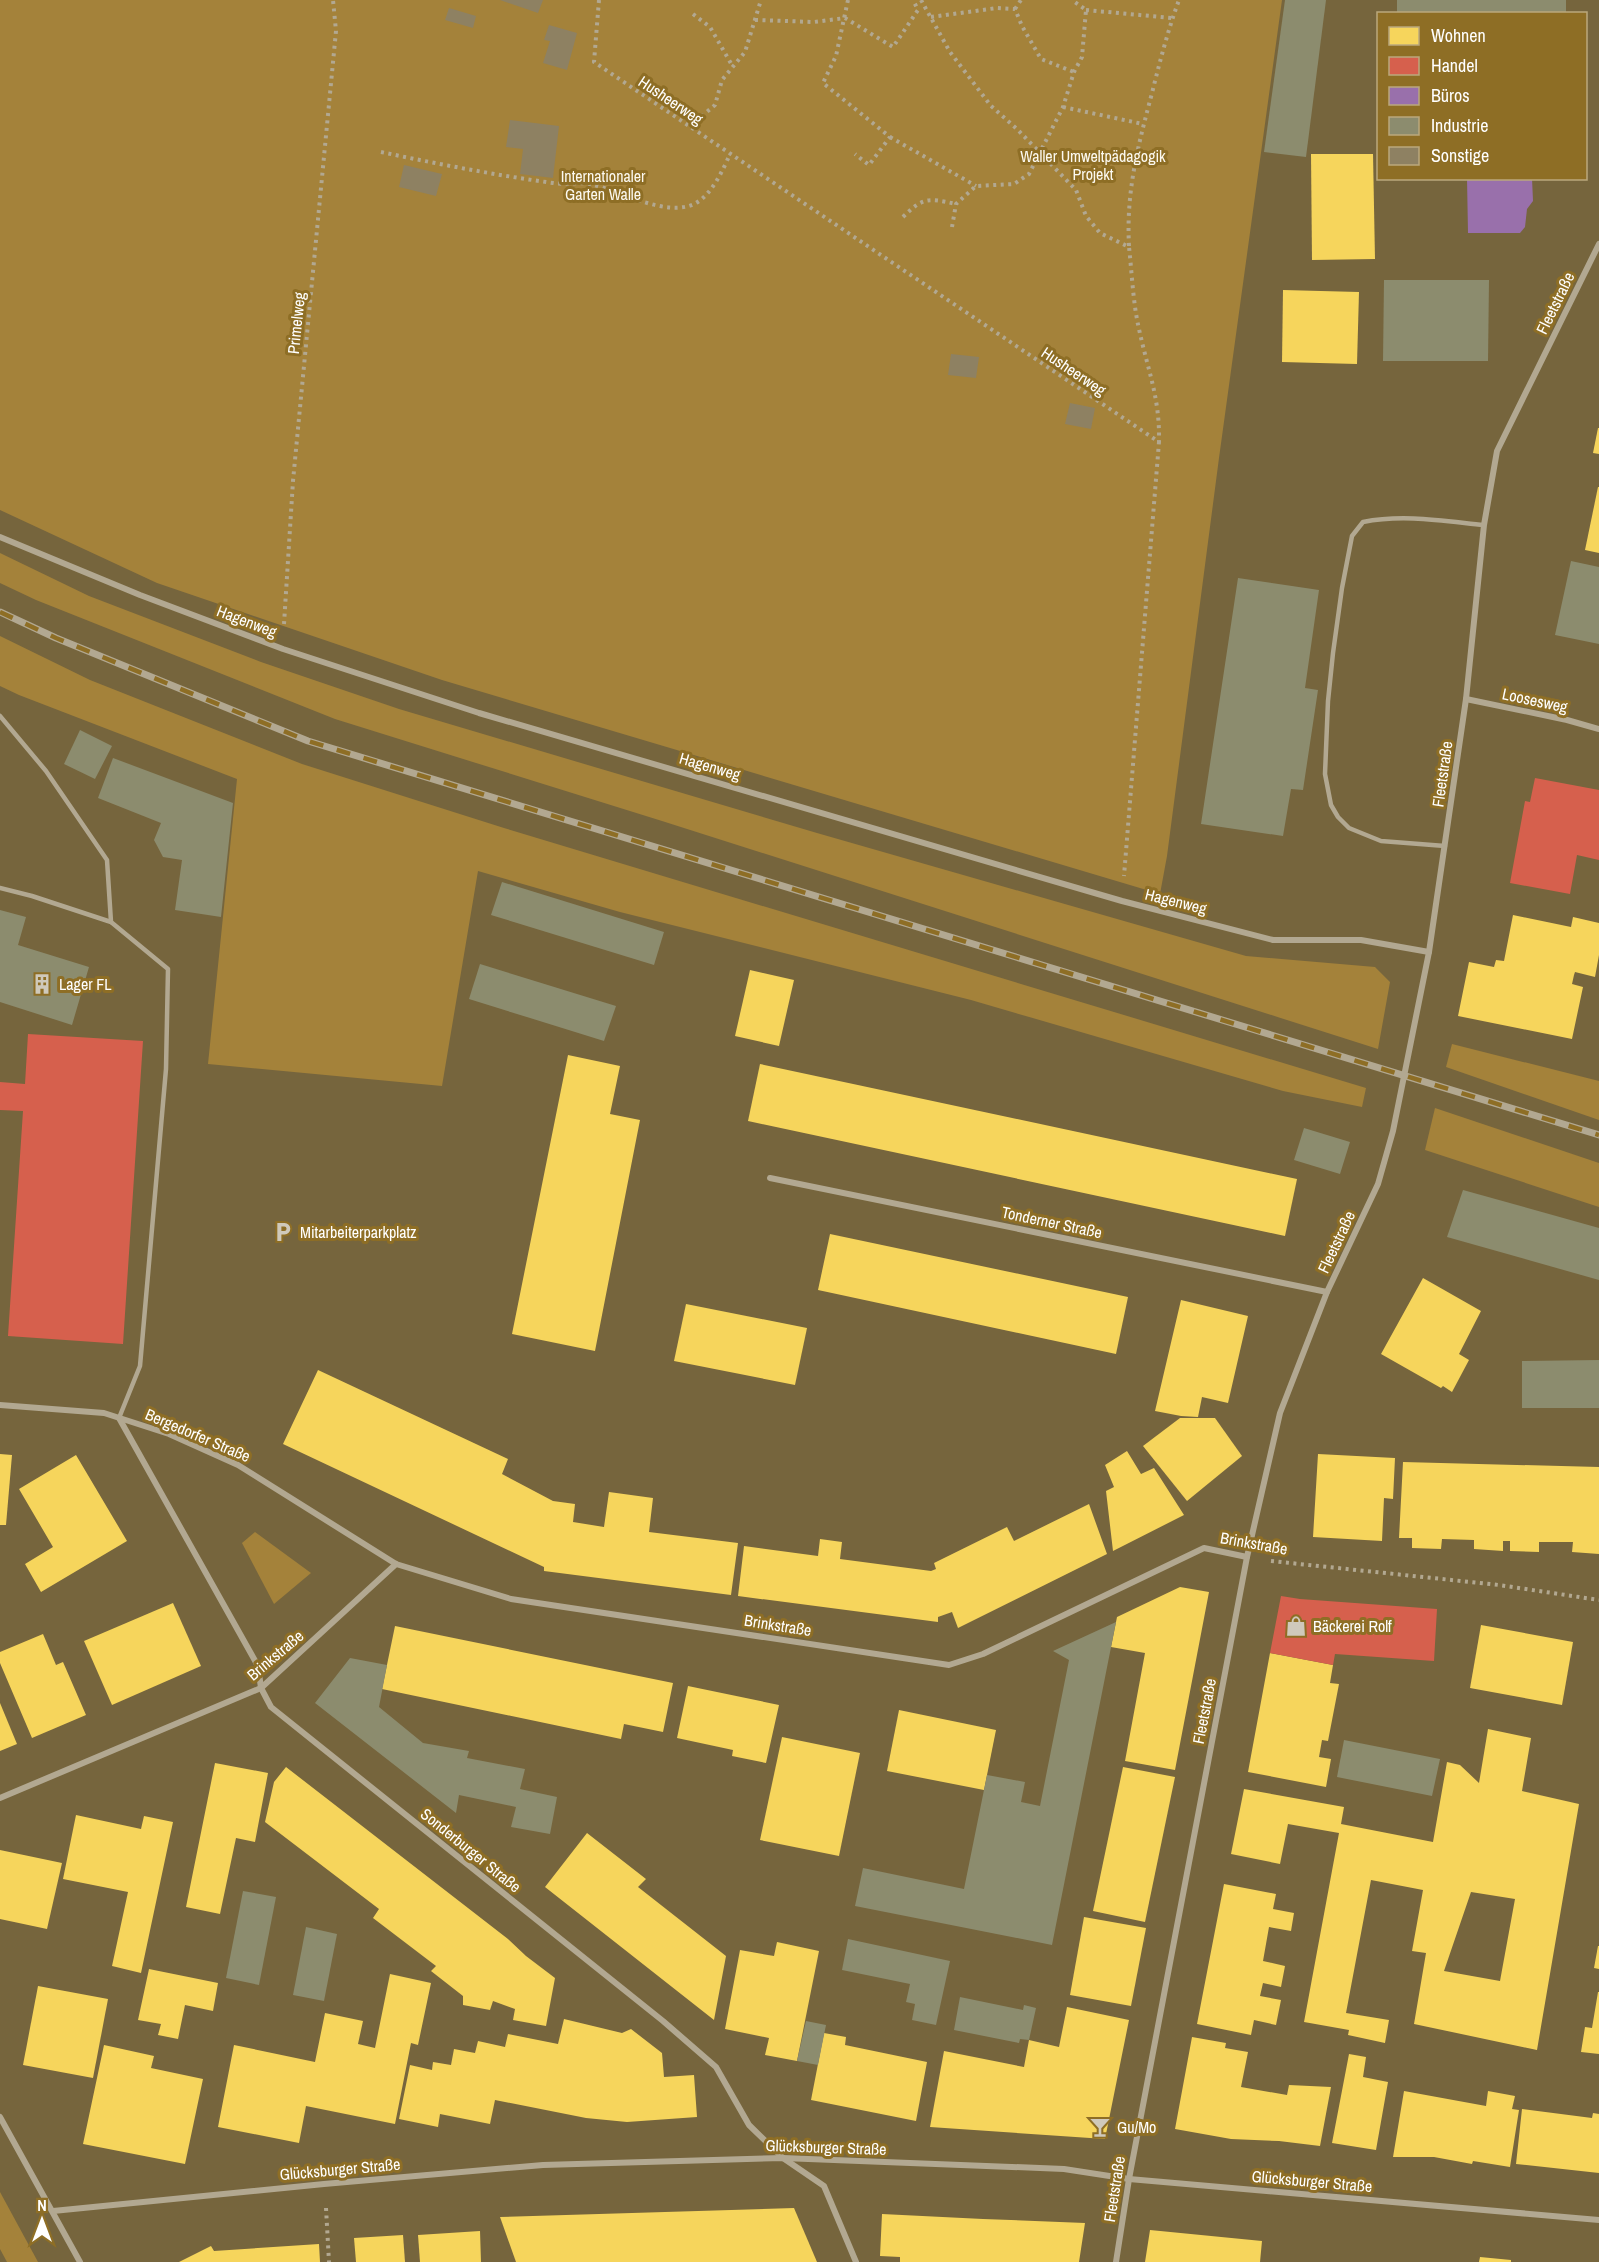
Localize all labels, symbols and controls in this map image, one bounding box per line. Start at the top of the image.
legend [1377,12,1587,180]
text: Wohnen [1431,23,1486,48]
text: Handel [1431,53,1478,78]
street label: Husheerweg [634,70,708,130]
text: Büros [1431,83,1470,108]
text: Industrie [1431,113,1488,138]
text: Sonstige [1431,143,1489,168]
park label: Waller Umweltpädagogik Projekt [1020,145,1166,185]
park label: Internationaler Garten Walle [561,165,646,205]
street label: Fleetstraße [1531,268,1579,338]
street label: Primelweg [282,290,310,355]
street label: Husheerweg [1037,341,1111,401]
street label: Hagenweg [214,599,281,643]
street label: Loosesweg [1500,682,1570,718]
street label: Fleetstraße [1426,740,1458,808]
street label: Hagenweg [677,747,744,785]
street label: Hagenweg [1143,883,1210,919]
building icon: Lager FL [30,972,54,996]
place label: Lager FL [59,973,112,995]
street label: Tonderner Straße [1000,1201,1104,1243]
street label: Fleetstraße [1312,1207,1360,1277]
parking icon: Mitarbeiterparkplatz [271,1220,295,1244]
place label: Mitarbeiterparkplatz [300,1221,417,1243]
street label: Bergedorfer Straße [142,1403,254,1467]
street label: Brinkstraße [1219,1526,1289,1560]
street label: Brinkstraße [743,1609,813,1641]
shop icon: Bäckerei Rolf [1284,1614,1308,1638]
place label: Bäckerei Rolf [1313,1615,1392,1637]
street label: Brinkstraße [242,1625,308,1685]
street label: Fleetstraße [1187,1676,1221,1746]
street label: Sonderburger Straße [416,1803,526,1897]
bar icon: Gu/Mo [1088,2115,1112,2139]
place label: Gu/Mo [1117,2116,1156,2138]
street label: Glücksburger Straße [765,2134,887,2160]
street label: Glücksburger Straße [279,2153,401,2185]
street label: Fleetstraße [1098,2155,1130,2223]
street label: Glücksburger Straße [1251,2165,1373,2197]
north arrow [12,2190,72,2250]
text: N [37,2194,47,2216]

